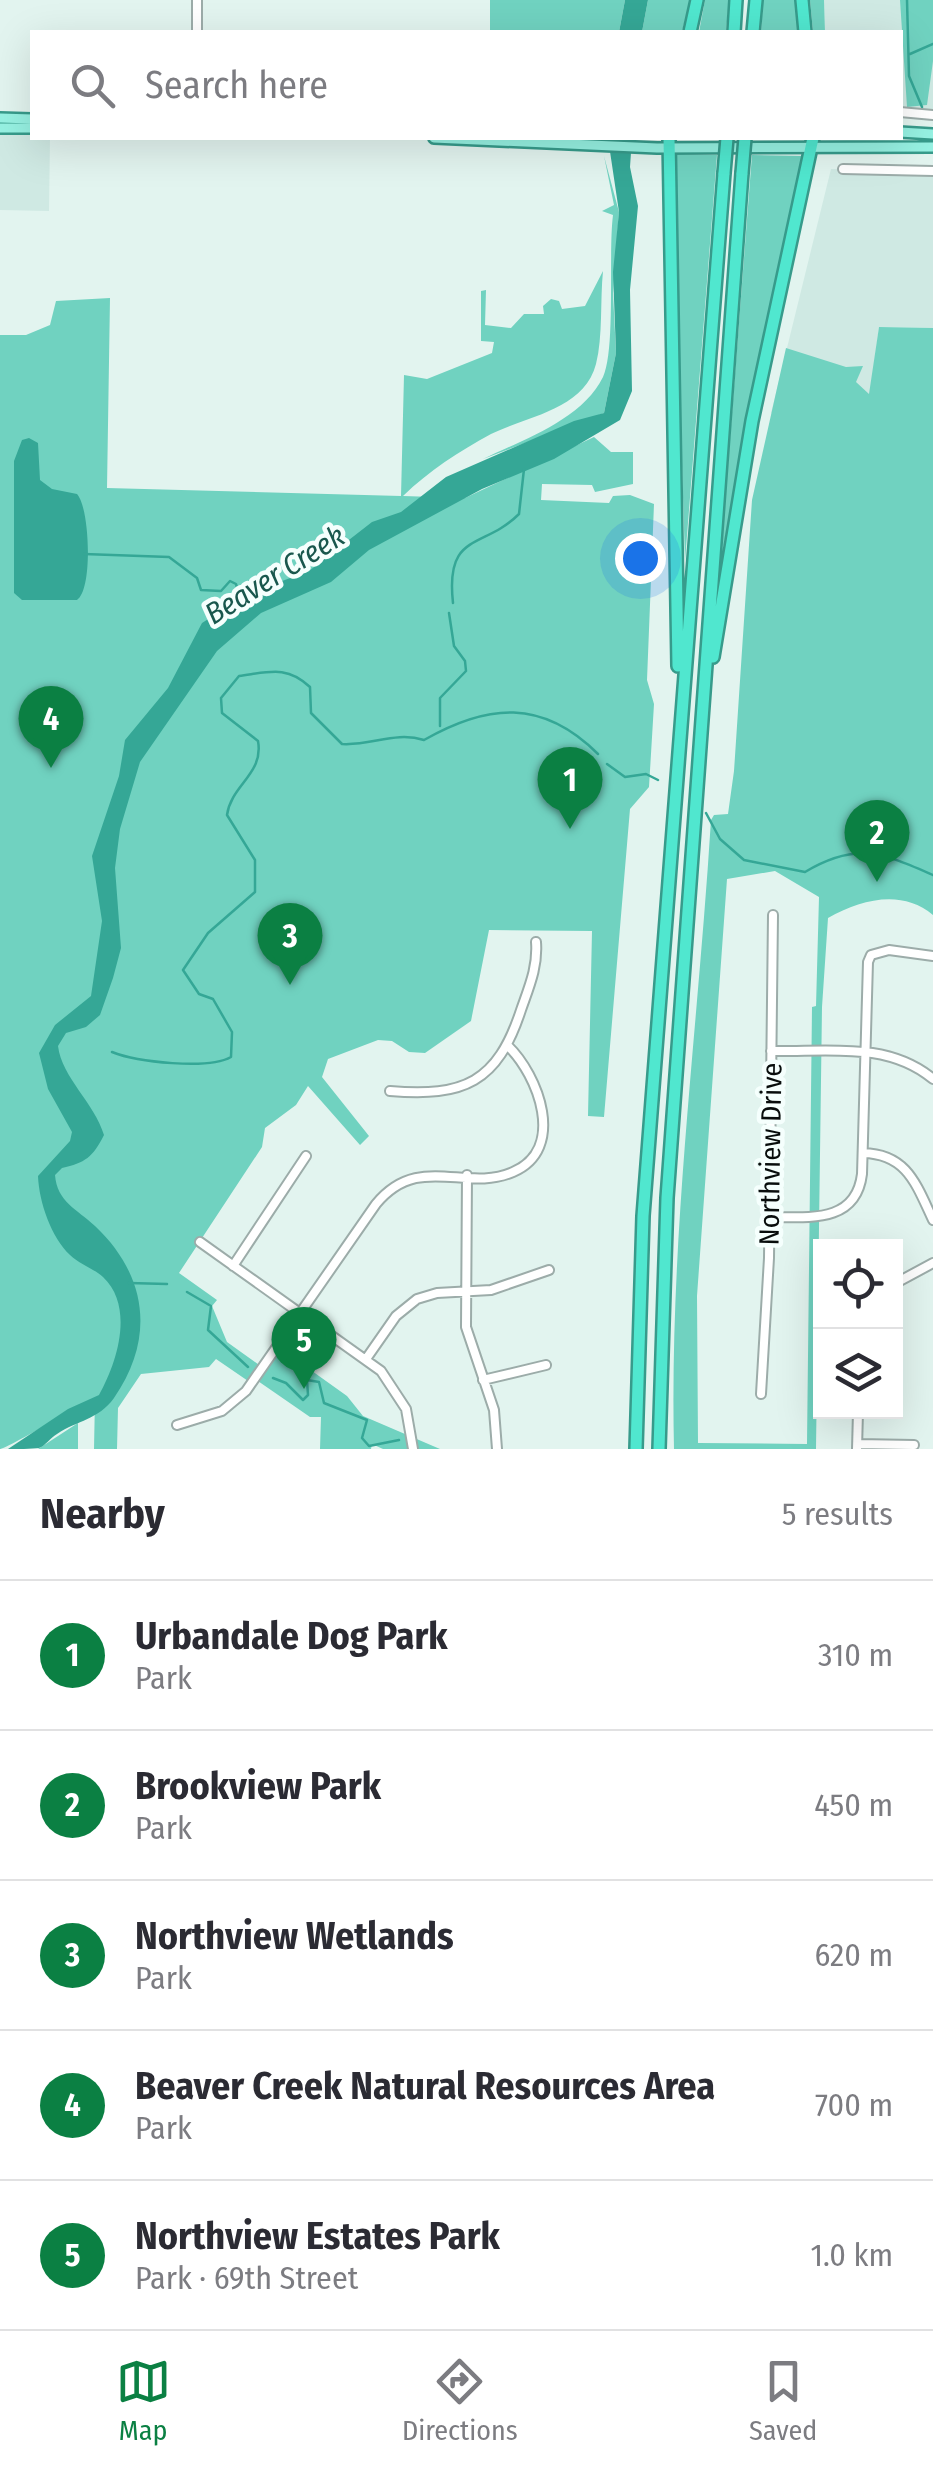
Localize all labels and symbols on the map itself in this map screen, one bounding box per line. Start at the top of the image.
water label: Beaver Creek [198,518,352,632]
your location [615,533,666,584]
pin: 4 [18,686,84,768]
pin: 1 [538,746,602,829]
pin: 2 [844,800,910,882]
pin: 3 [258,902,322,985]
street label: Northview Drive [752,1062,789,1246]
pin: 5 [272,1306,336,1389]

